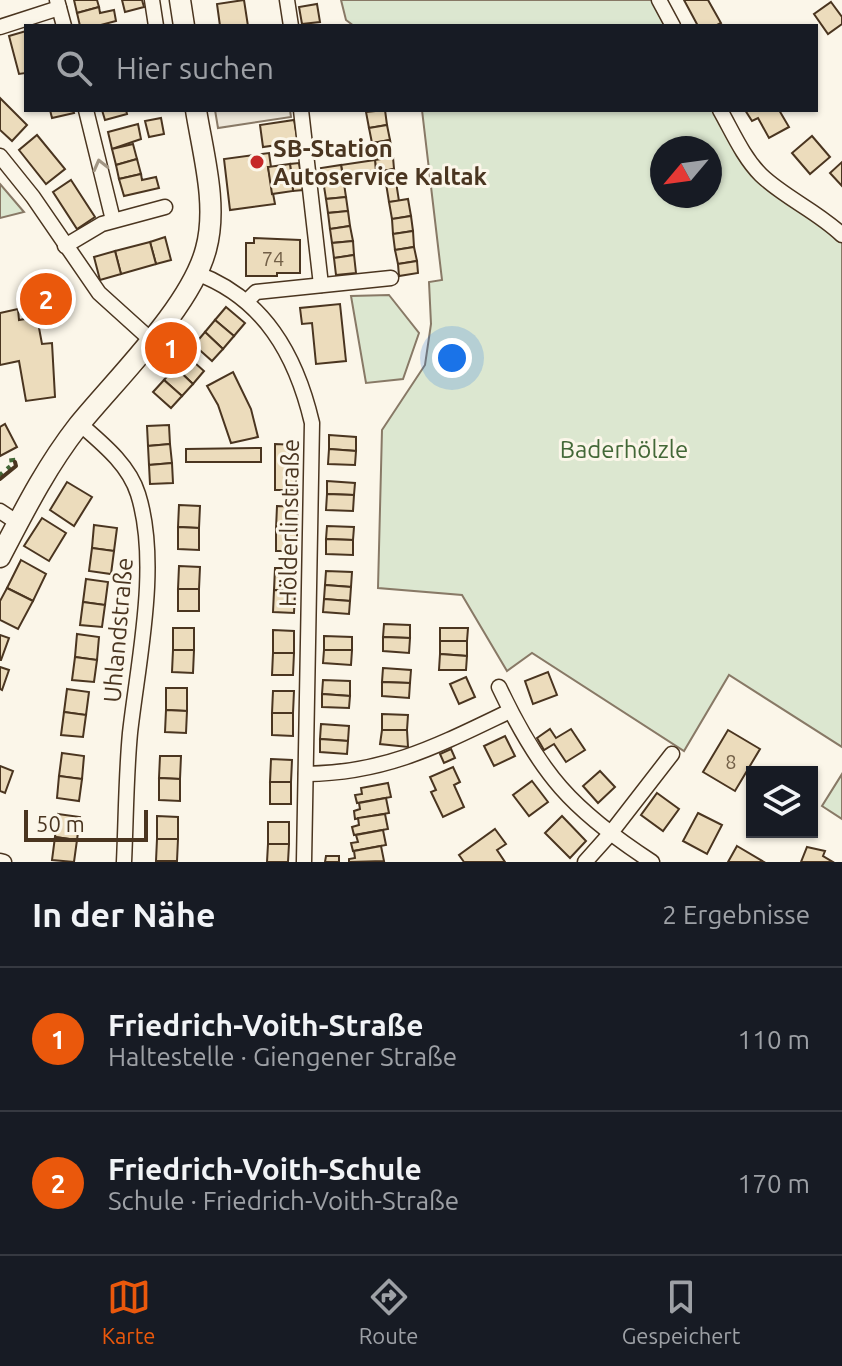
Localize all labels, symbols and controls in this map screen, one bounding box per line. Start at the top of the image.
search box [24,24,818,112]
icon: search [52,46,96,90]
text: Hier suchen [116,51,274,85]
place label: SB-Station Autoservice Kaltak [273,135,487,190]
north arrow [650,136,722,208]
marker: SB-Station Autoservice Kaltak [248,153,266,171]
one-way arrow [92,158,109,172]
house number: 74 [262,247,284,270]
pin: 2 [20,269,72,329]
pin: 1 [145,318,197,378]
your location [432,338,472,378]
park label: Baderhölzle [560,436,688,463]
street label: Hölderlinstraße [274,439,304,607]
street label: Uhlandstraße [98,556,138,704]
house number: 8 [725,750,737,773]
map controls [746,766,818,838]
button: layers [746,766,818,838]
scale bar [24,806,148,842]
text: 50 m [36,811,85,836]
text: In der Nähe [32,895,215,933]
text: 2 Ergebnisse [662,900,810,929]
text: Friedrich-Voith-Straße [108,1008,423,1042]
text: 1 [51,1025,65,1054]
text: 110 m [738,1025,810,1054]
text: Haltestelle · Giengener Straße [108,1042,457,1071]
text: Friedrich-Voith-Schule [108,1152,422,1186]
text: 2 [51,1169,65,1198]
text: 170 m [738,1169,810,1198]
text: Schule · Friedrich-Voith-Straße [108,1186,459,1215]
tab: Karte [102,1275,155,1348]
tab: Route [359,1275,419,1348]
tab: Gespeichert [622,1275,740,1348]

